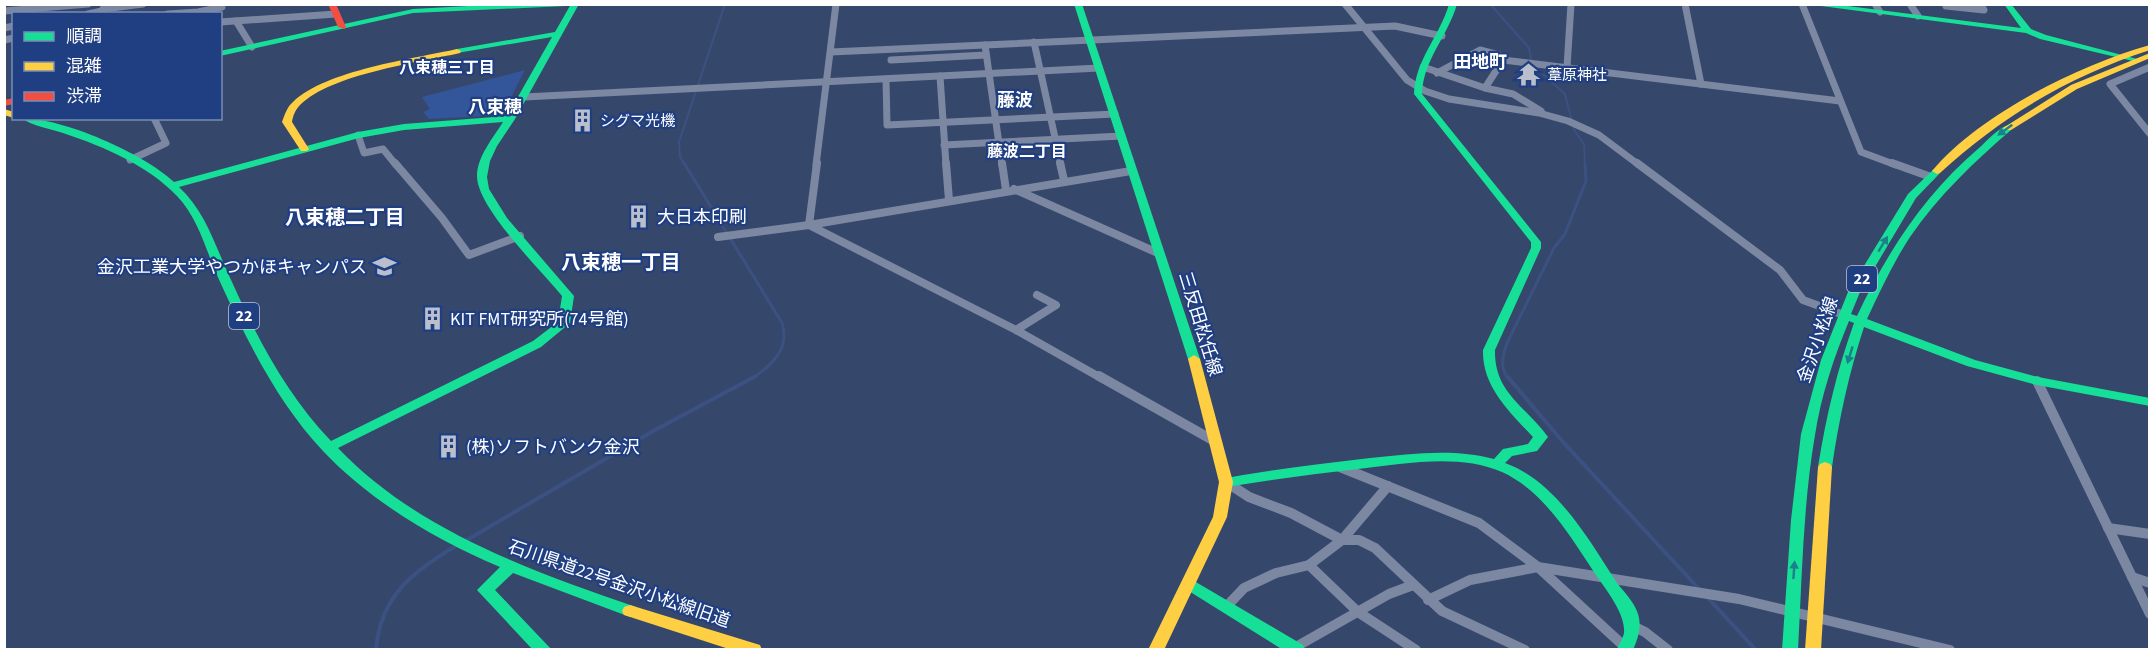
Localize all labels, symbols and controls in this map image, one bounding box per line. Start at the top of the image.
legend [12,12,222,120]
text: 順調 [66,24,102,49]
district label: 田地町 [1453,50,1507,75]
text: 混雑 [66,54,102,79]
district label: 八束穂三丁目 [399,57,495,79]
temple icon: 葦原神社 [1516,62,1542,88]
place label: 葦原神社 [1547,65,1607,86]
text: 渋滞 [66,84,102,109]
district label: 藤波 [997,88,1033,113]
district label: 八束穂 [468,95,522,120]
building icon: シグマ光機 [569,108,595,134]
place label: シグマ光機 [600,111,675,132]
one-way arrow [1997,124,2013,136]
district label: 藤波二丁目 [987,141,1067,163]
district label: 八束穂二丁目 [285,204,405,232]
building icon: 大日本印刷 [626,204,652,230]
place label: 大日本印刷 [657,205,747,230]
one-way arrow [1877,236,1888,252]
district label: 八束穂一丁目 [561,249,681,277]
school or university icon: 金沢工業大学やつかほキャンパス [372,254,398,280]
place label: 金沢工業大学やつかほキャンパス [97,255,367,280]
road number: 22 [1847,266,1877,292]
street label: 三反田松任線 [1172,269,1228,379]
street label: 金沢小松線 [1792,293,1844,387]
road number: 22 [229,303,259,329]
building icon: KIT FMT研究所(74号館) [419,306,445,332]
place label: KIT FMT研究所(74号館) [450,307,629,332]
one-way arrow [1844,346,1854,364]
building icon: (株)ソフトバンク金沢 [435,434,461,460]
place label: (株)ソフトバンク金沢 [466,435,640,460]
street label: 石川県道22号金沢小松線旧道 [504,534,734,634]
one-way arrow [1790,561,1799,580]

